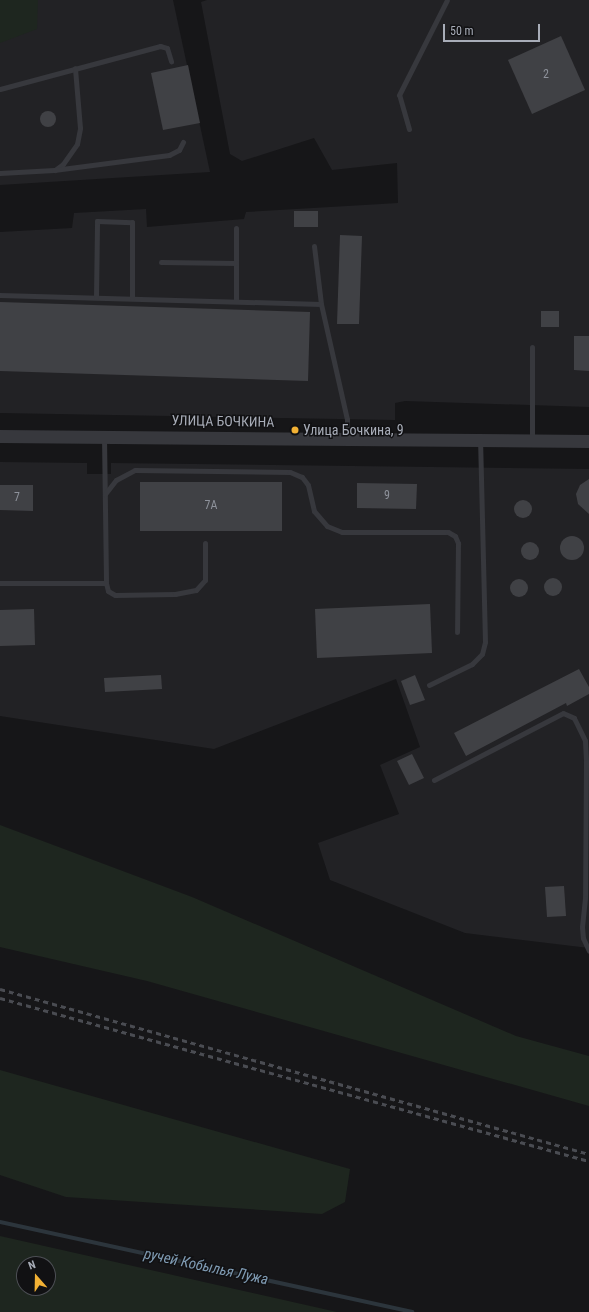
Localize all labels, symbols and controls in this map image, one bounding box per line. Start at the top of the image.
scale bar [445,16,542,42]
text: 50 m [450,24,474,38]
house number: 2 [543,68,549,82]
street label: УЛИЦА БОЧКИНА [171,412,275,430]
place label: Улица Бочкина, 9 [303,422,404,438]
marker: Улица Бочкина, 9 [290,425,300,435]
house number: 9 [384,489,390,503]
house number: 7 [14,491,20,505]
house number: 7А [205,499,217,513]
water label: ручей Кобылья Лужа [142,1245,270,1289]
north arrow [16,1256,56,1296]
text: N [27,1258,37,1272]

